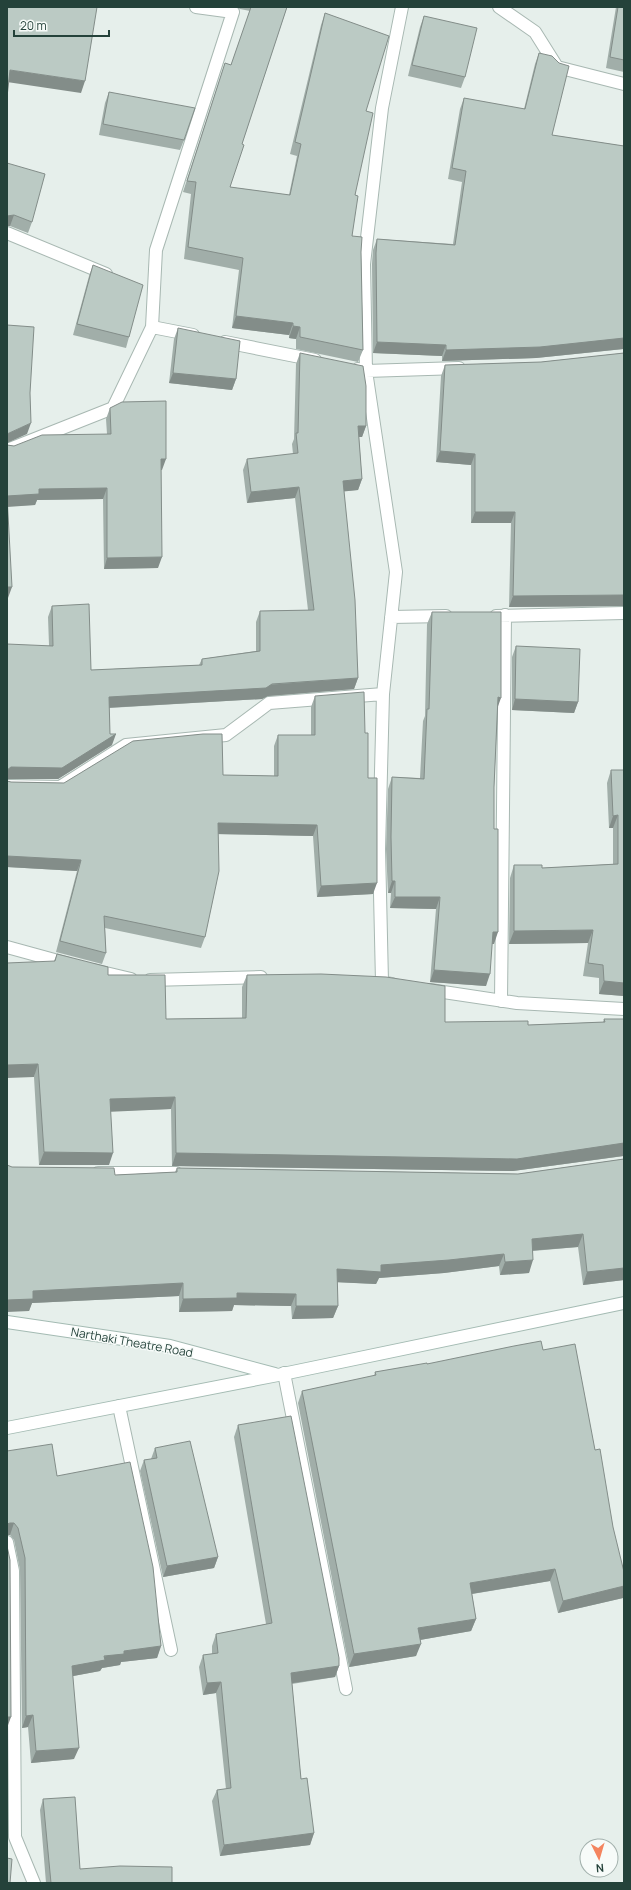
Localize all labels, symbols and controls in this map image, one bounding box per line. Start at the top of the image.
scale bar [14,12,109,38]
text: 20 m [20,17,47,34]
street label: Narthaki Theatre Road [70,1323,194,1361]
north arrow [579,1838,619,1878]
text: N [595,1861,605,1876]

